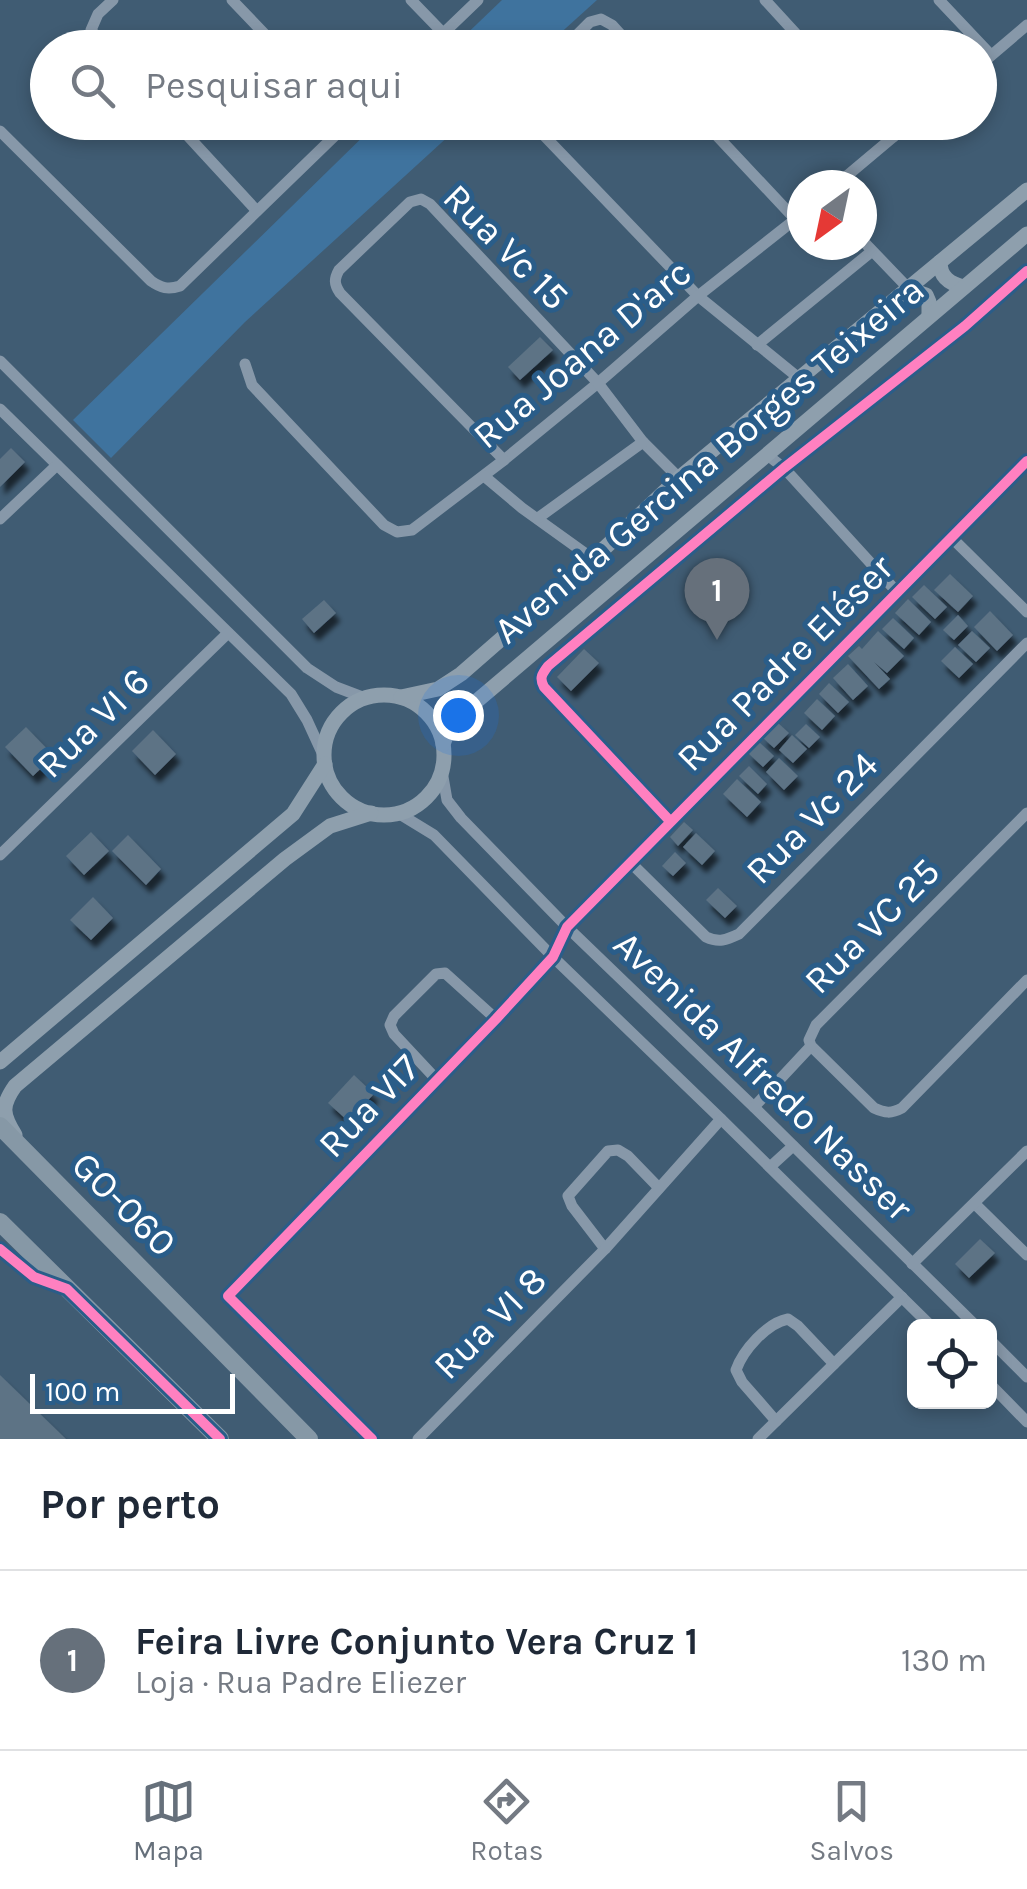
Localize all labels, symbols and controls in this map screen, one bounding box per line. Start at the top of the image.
search box [30,30,997,140]
icon: search [65,58,120,113]
text: Pesquisar aqui [145,63,403,108]
north arrow [787,170,877,260]
street label: Rua Vc 15 [434,175,578,319]
street label: Rua Joana D'arc [464,250,700,458]
street label: Avenida Gercina Borges Teixeira [485,267,933,653]
street label: Rua Padre Eléser [667,545,903,781]
pin: 1 [684,558,750,640]
street label: Rua VI 6 [27,659,159,787]
your location [433,690,484,741]
street label: Rua Vc 24 [737,743,887,893]
street label: Rua VC 25 [795,849,949,1003]
street label: Avenida Alfredo Nasser [604,922,922,1230]
street label: Rua VI7 [309,1045,429,1167]
street label: GO-060 [62,1142,186,1266]
street label: Rua VI 8 [424,1257,556,1389]
map controls [907,1319,997,1409]
button: locate [907,1319,997,1409]
scale bar [30,1369,235,1414]
text: 100 m [45,1375,120,1408]
text: Por perto [40,1479,220,1529]
text: Feira Livre Conjunto Vera Cruz 1 [135,1619,698,1664]
text: 1 [67,1642,78,1679]
text: 130 m [901,1642,987,1679]
text: Loja · Rua Padre Eliezer [135,1664,466,1701]
tab: Mapa [133,1774,204,1867]
tab: Rotas [470,1774,543,1867]
tab: Salvos [810,1774,894,1867]

